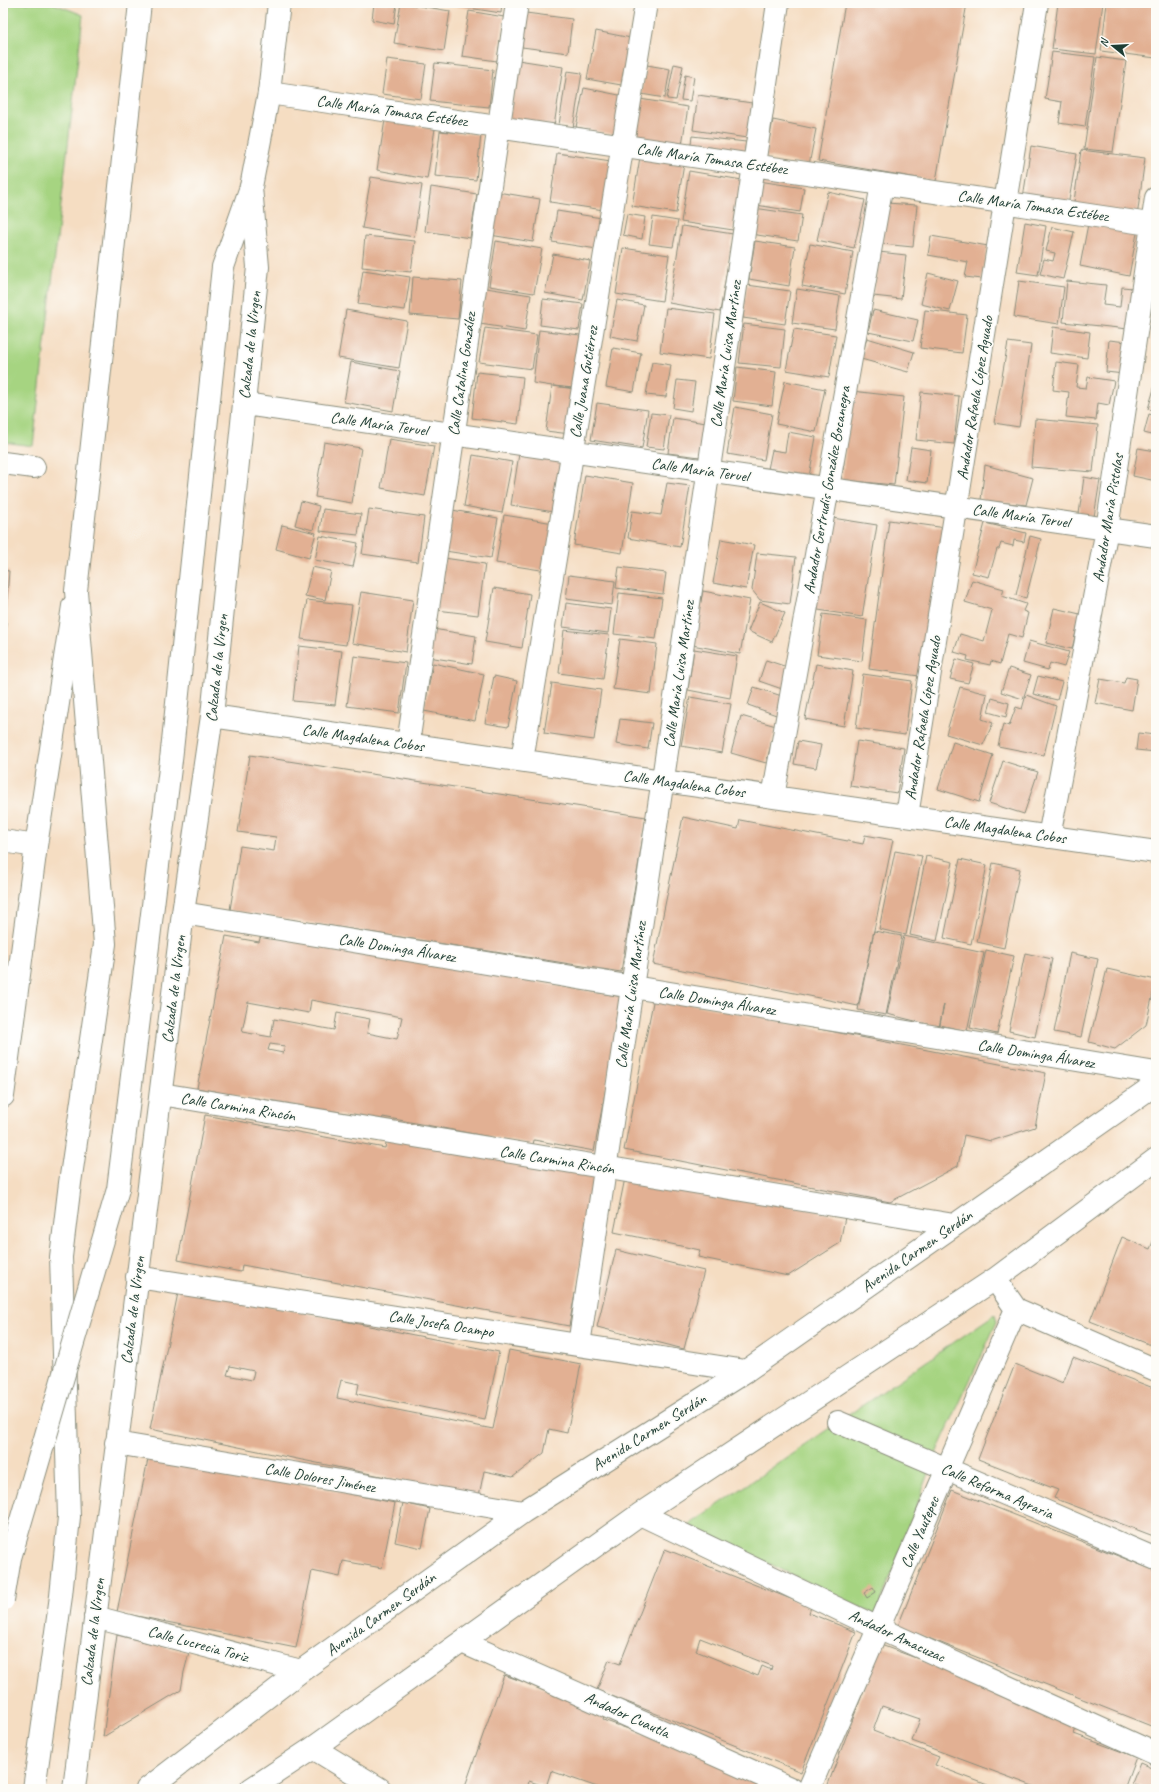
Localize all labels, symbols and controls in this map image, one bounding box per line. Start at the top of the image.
north arrow [1093,26,1133,66]
text: N [1096,35,1112,48]
street label: Calle María Tomasa Estébez [315,91,471,132]
street label: Calle María Tomasa Estébez [635,139,791,180]
street label: Calle María Tomasa Estébez [956,186,1112,227]
street label: Calle María Luisa Martínez [706,277,746,429]
street label: Calzada de la Virgen [234,289,266,400]
street label: Calle Catalina González [443,309,481,437]
street label: Andador Rafaela López Aguado [952,313,998,481]
street label: Calle Juana Gutiérrez [565,323,603,440]
street label: Andador Gertrudis González Bocanegra [799,383,855,595]
street label: Calle María Teruel [329,407,432,441]
street label: Andador María Pistolas [1088,451,1128,584]
street label: Calle María Teruel [650,453,753,487]
street label: Calle María Teruel [971,499,1074,533]
street label: Calle María Luisa Martínez [659,597,699,749]
street label: Calzada de la Virgen [201,612,233,723]
street label: Andador Rafaela López Aguado [900,633,946,801]
street label: Calle Magdalena Cobos [301,720,427,757]
street label: Calle Magdalena Cobos [622,766,748,803]
street label: Calle Magdalena Cobos [943,812,1069,849]
street label: Calle María Luisa Martínez [611,918,651,1070]
street label: Calle Dominga Álvarez [337,929,459,967]
street label: Calzada de la Virgen [157,933,191,1044]
street label: Calle Dominga Álvarez [657,982,779,1020]
street label: Calle Dominga Álvarez [976,1035,1098,1073]
street label: Calle Carmina Rincón [179,1088,298,1126]
street label: Calle Carmina Rincón [498,1141,617,1179]
street label: Avenida Carmen Serdán [858,1205,977,1297]
street label: Calzada de la Virgen [116,1254,150,1365]
street label: Calle Josefa Ocampo [387,1306,496,1342]
street label: Avenida Carmen Serdán [588,1388,710,1475]
street label: Calle Dolores Jiménez [263,1458,379,1498]
street label: Calle Reforma Agraria [938,1458,1057,1524]
street label: Calle Yautepec [896,1492,945,1571]
street label: Avenida Carmen Serdán [322,1567,440,1661]
street label: Calzada de la Virgen [76,1576,110,1687]
street label: Andador Amacuzac [846,1605,949,1668]
street label: Calle Lucrecia Toriz [146,1621,252,1668]
street label: Andador Cuautla [581,1687,674,1743]

